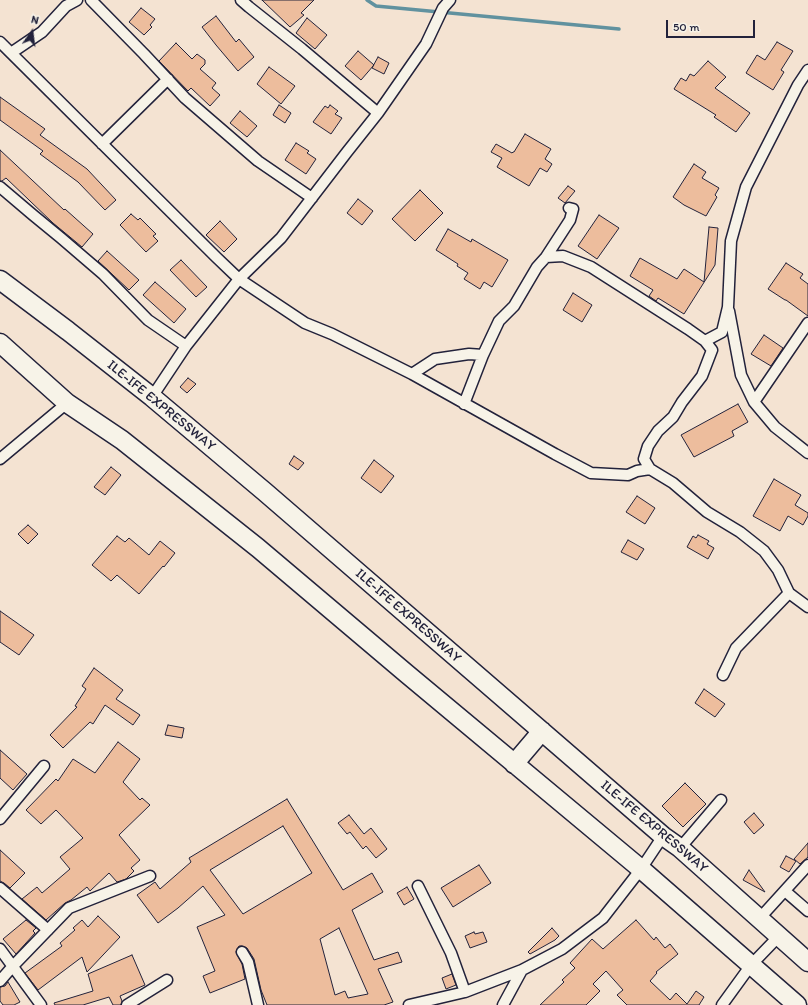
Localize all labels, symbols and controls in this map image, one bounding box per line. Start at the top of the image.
north arrow [12,12,52,52]
scale bar [668,12,757,38]
text: N [30,13,40,27]
text: 50 m [673,20,699,34]
street label: ILE-IFE EXPRESSWAY [103,357,219,455]
street label: ILE-IFE EXPRESSWAY [352,565,464,667]
street label: ILE-IFE EXPRESSWAY [597,777,711,877]

